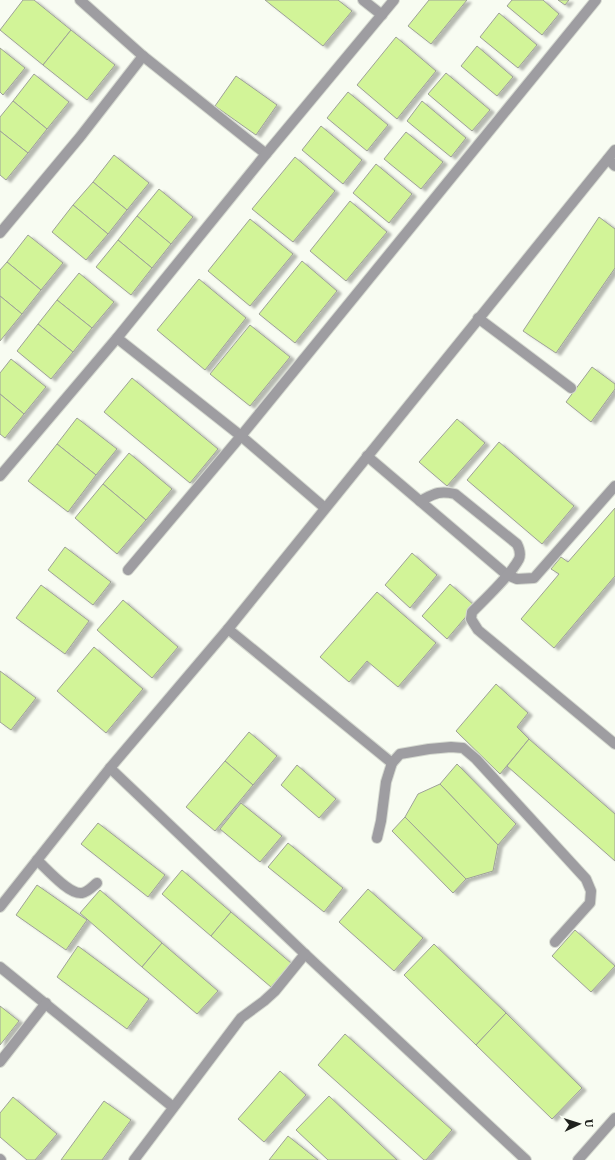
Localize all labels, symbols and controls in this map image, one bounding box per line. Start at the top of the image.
north arrow [559,1104,599,1144]
text: U [582,1119,595,1129]

